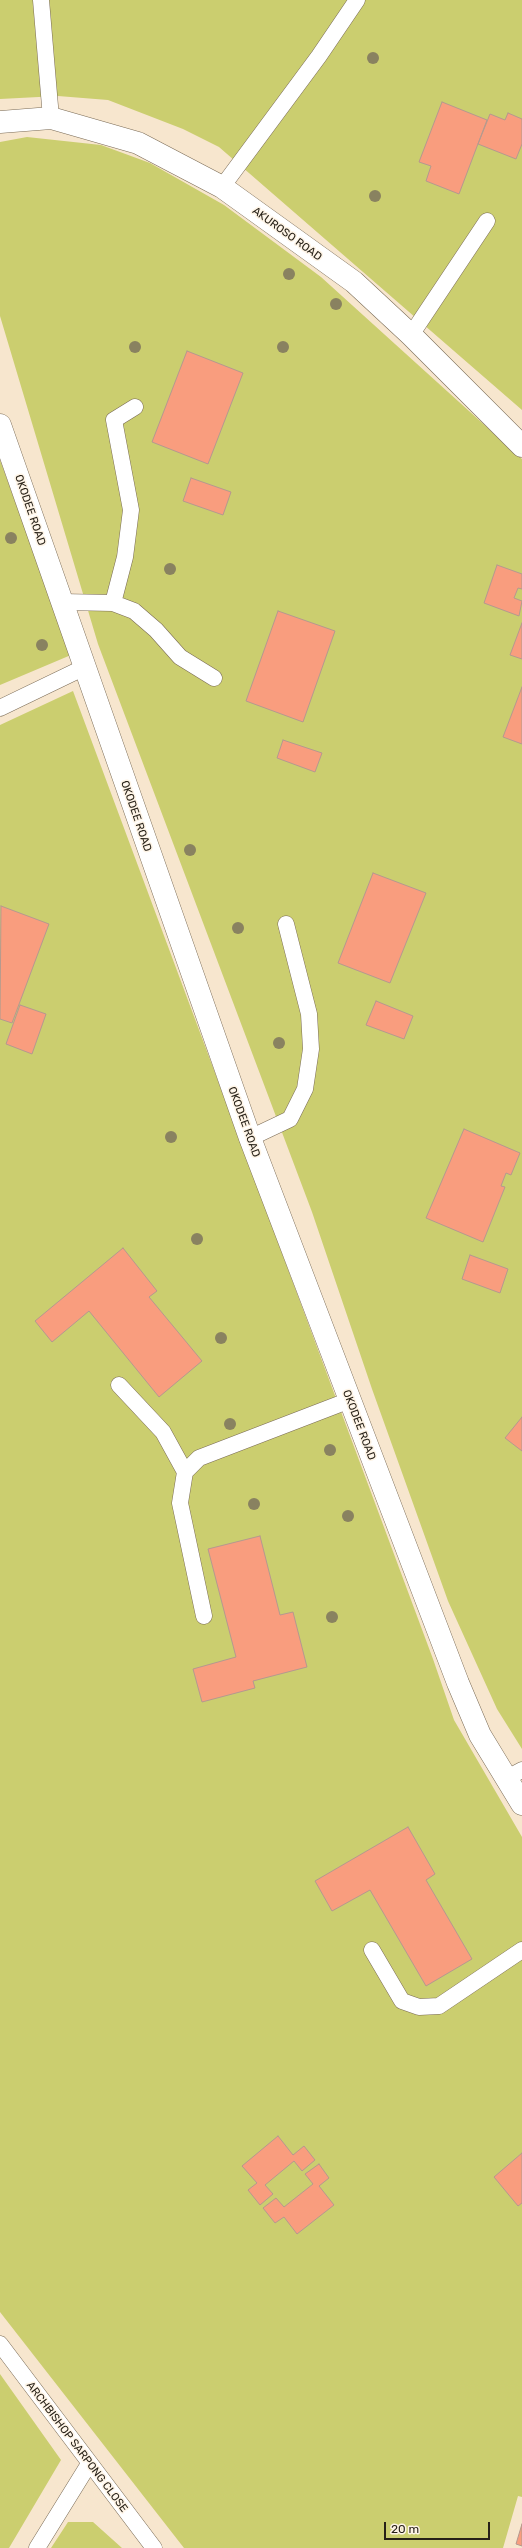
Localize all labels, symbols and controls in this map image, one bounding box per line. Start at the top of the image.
street label: AKUROSO ROAD [250,204,324,264]
street label: OKODEE ROAD [12,473,48,547]
street label: OKODEE ROAD [118,779,154,853]
street label: OKODEE ROAD [225,1085,263,1159]
street label: OKODEE ROAD [340,1388,378,1462]
street label: ARCHBISHOP SARPONG CLOSE [24,2379,130,2515]
scale bar [386,2514,492,2540]
text: 20 m [391,2522,419,2536]

